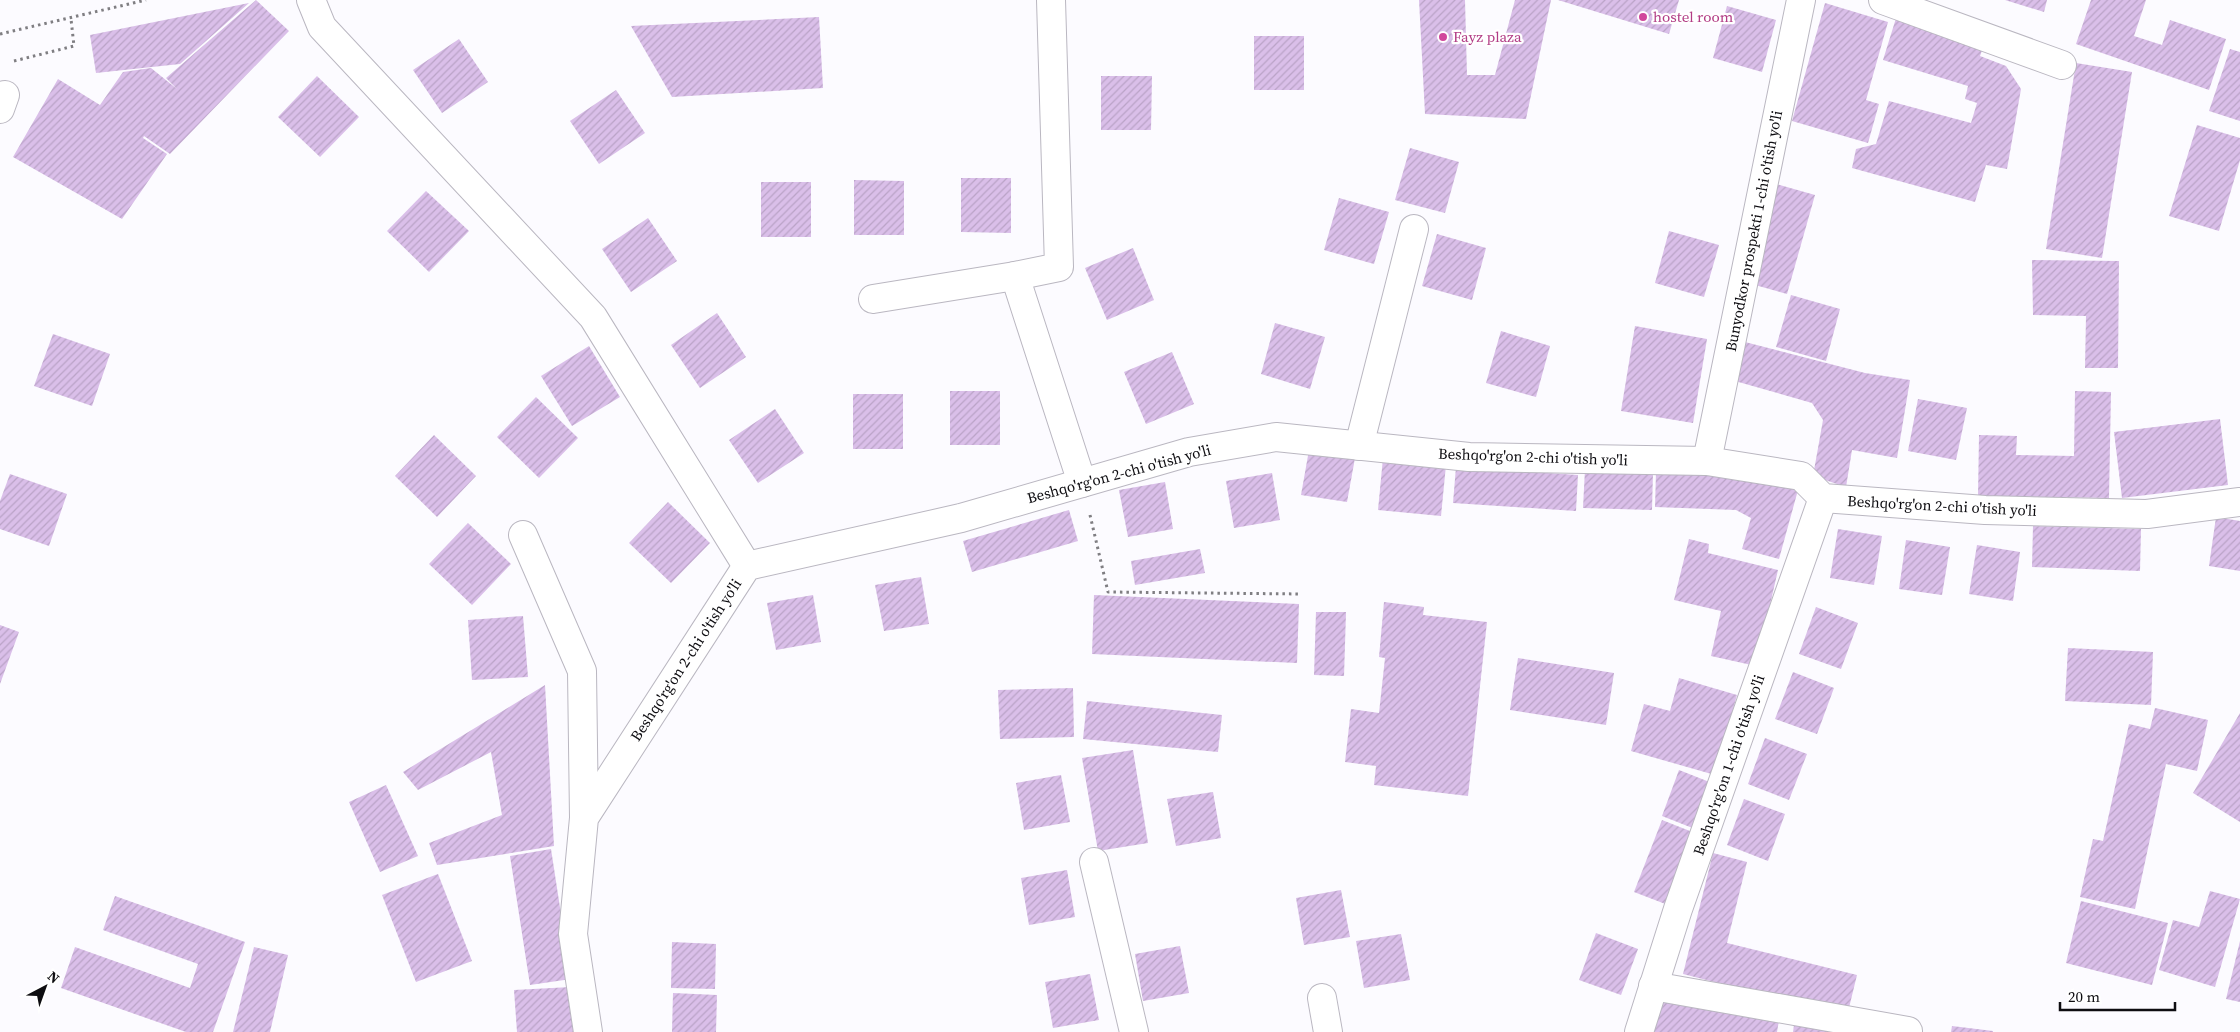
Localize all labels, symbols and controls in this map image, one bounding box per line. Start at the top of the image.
place label: hostel room [1653,6,1734,27]
marker: hostel room [1637,11,1649,23]
place label: Fayz plaza [1453,26,1522,47]
marker: Fayz plaza [1437,31,1449,43]
street label: Bunyodkor prospekti 1-chi o'tish yo'li [1720,109,1787,353]
street label: Beshqo'rg'on 2-chi o'tish yo'li [1025,439,1213,508]
street label: Beshqo'rg'on 2-chi o'tish yo'li [1438,443,1628,470]
street label: Beshqo'rg'on 2-chi o'tish yo'li [1847,490,2037,521]
street label: Beshqo'rg'on 2-chi o'tish yo'li [625,574,746,745]
street label: Beshqo'rg'on 1-chi o'tish yo'li [1688,672,1769,858]
north arrow [20,962,70,1012]
text: N [43,966,64,988]
scale bar [2060,980,2175,1012]
text: 20 m [2068,986,2100,1007]

